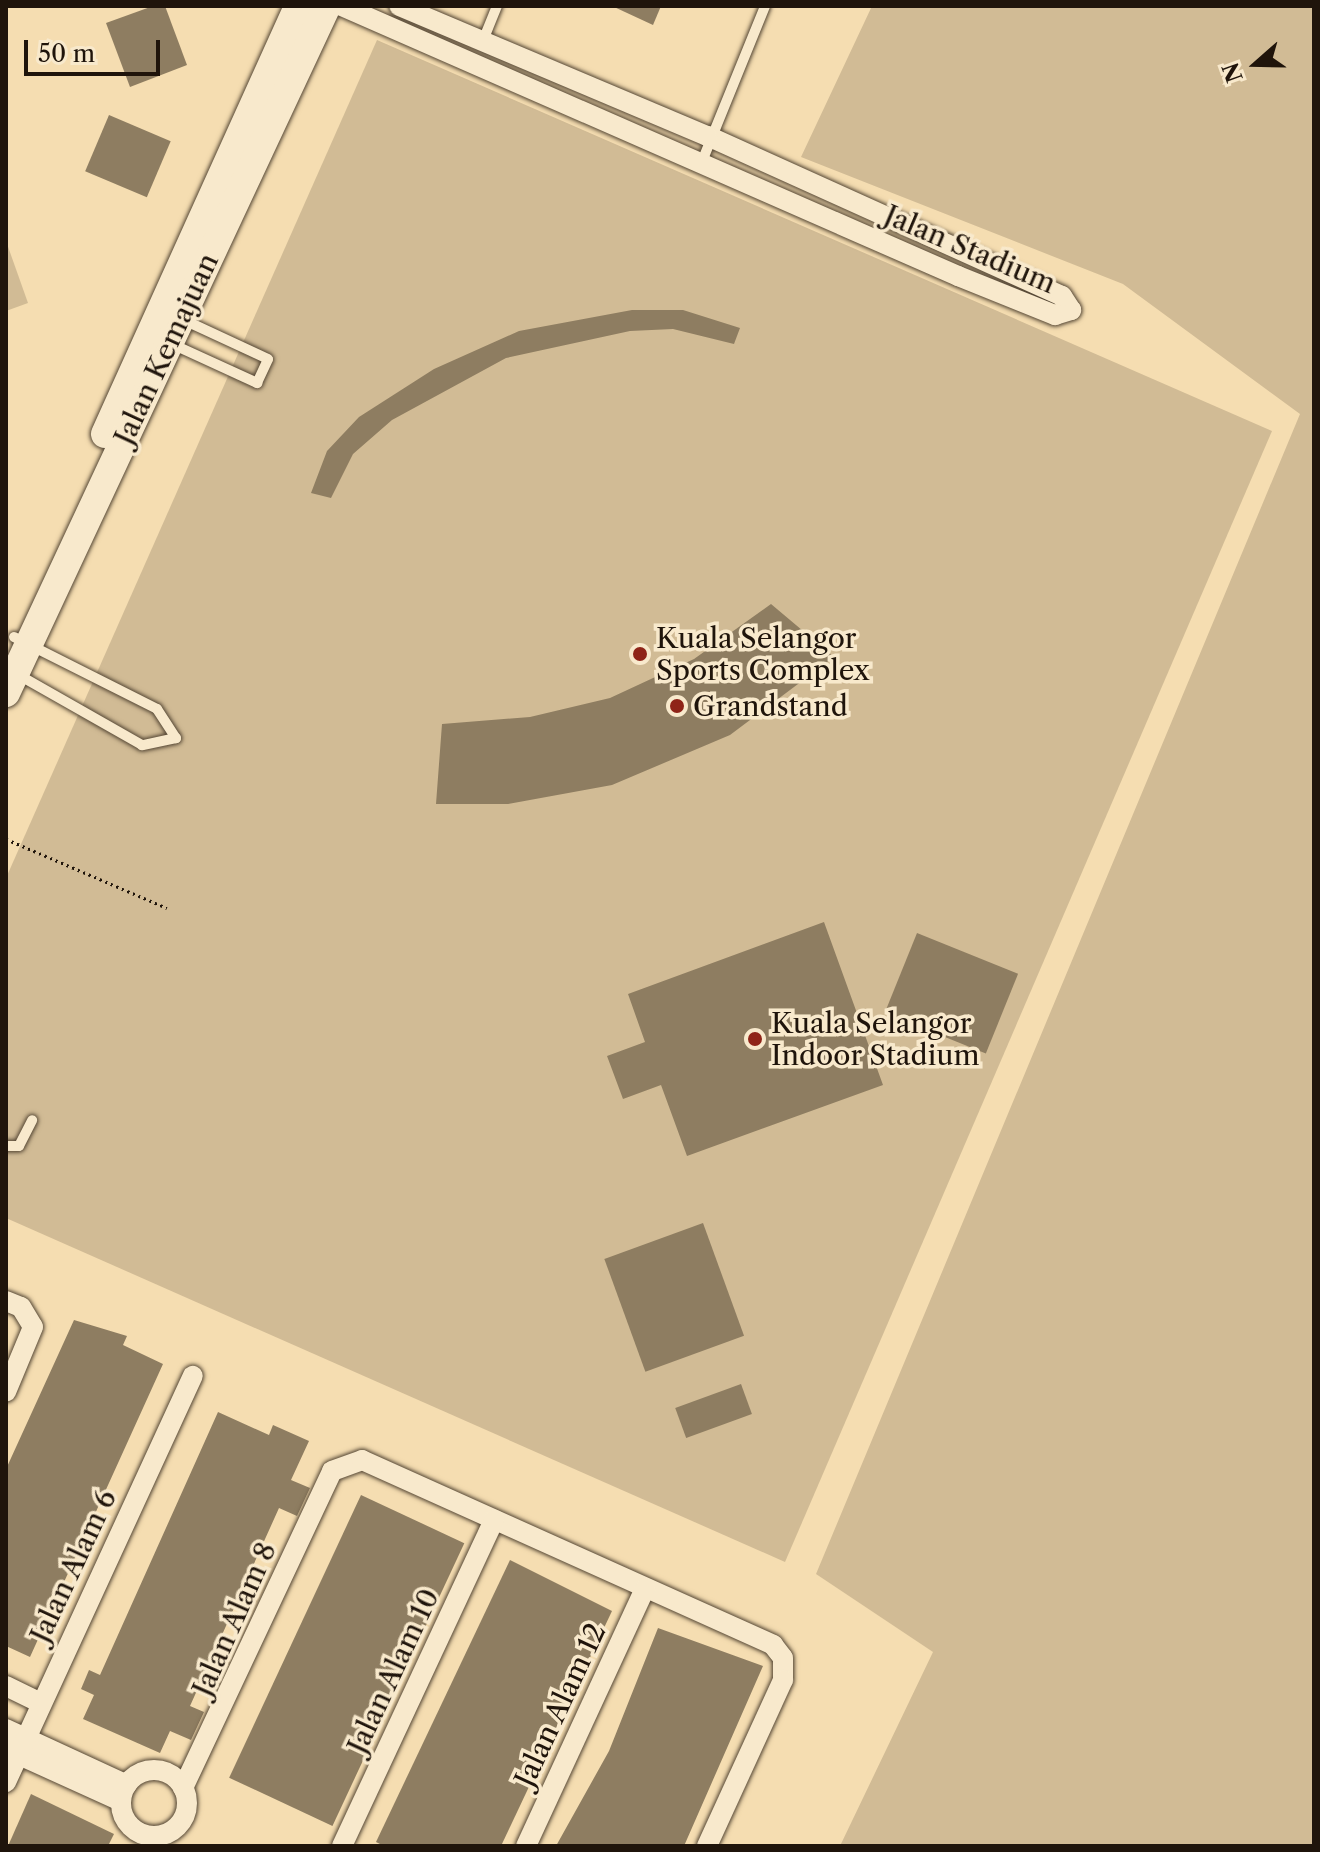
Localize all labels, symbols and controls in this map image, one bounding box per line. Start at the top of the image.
scale bar [28,24,164,74]
north arrow [1216,24,1296,104]
text: 50 m [38,39,95,68]
text: N [1217,59,1249,86]
street label: Jalan Stadium [879,198,1061,300]
street label: Jalan Kemajuan [107,248,225,450]
place label: Kuala Selangor Sports Complex [656,621,870,687]
marker: Kuala Selangor Sports Complex [631,645,649,663]
place label: Grandstand [693,689,848,723]
marker: Grandstand [668,697,686,715]
place label: Kuala Selangor Indoor Stadium [771,1006,980,1072]
marker: Kuala Selangor Indoor Stadium [746,1030,764,1048]
street label: Jalan Alam 6 [23,1484,123,1648]
street label: Jalan Alam 8 [185,1536,283,1702]
street label: Jalan Alam 10 [340,1583,446,1759]
street label: Jalan Alam 12 [507,1617,613,1793]

